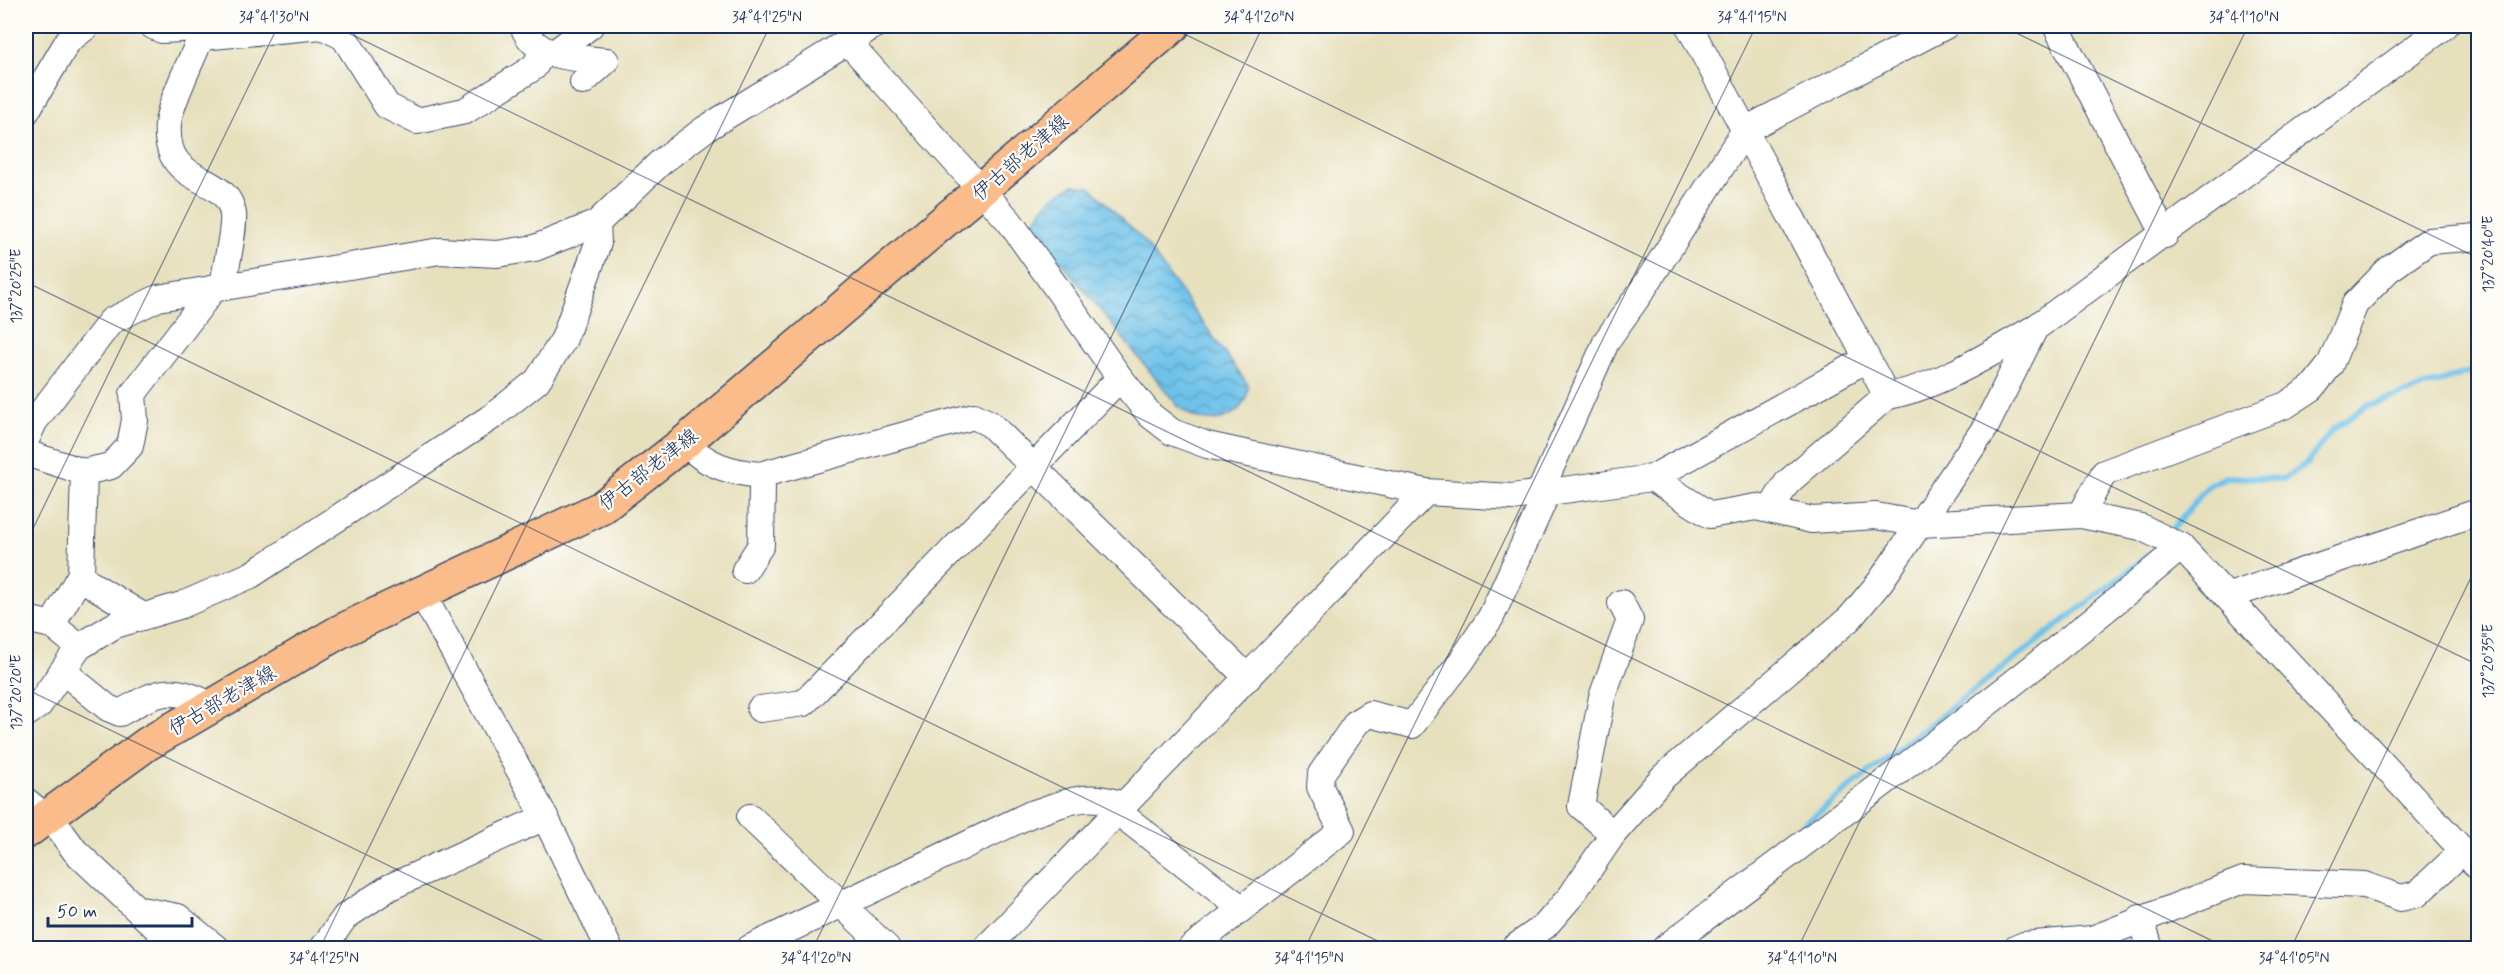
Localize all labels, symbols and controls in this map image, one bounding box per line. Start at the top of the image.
text: 34°41'30"N [239,8,309,28]
text: 34°41'25"N [732,8,802,28]
text: 34°41'20"N [1224,8,1294,28]
text: 34°41'15"N [1717,8,1787,28]
text: 34°41'10"N [2209,8,2279,28]
street label: 伊古部老津線 [967,109,1075,208]
text: 137°20'40"E [2479,215,2499,293]
text: 137°20'25"E [7,248,27,324]
street label: 伊古部老津線 [593,423,705,518]
text: 137°20'35"E [2479,623,2499,698]
text: 137°20'20"E [7,654,27,730]
street label: 伊古部老津線 [164,660,281,743]
scale bar [48,890,192,928]
text: 50 m [57,900,97,924]
text: 34°41'25"N [289,949,359,969]
text: 34°41'20"N [781,949,851,969]
text: 34°41'15"N [1274,949,1344,969]
text: 34°41'10"N [1767,949,1837,969]
text: 34°41'05"N [2258,949,2330,969]

